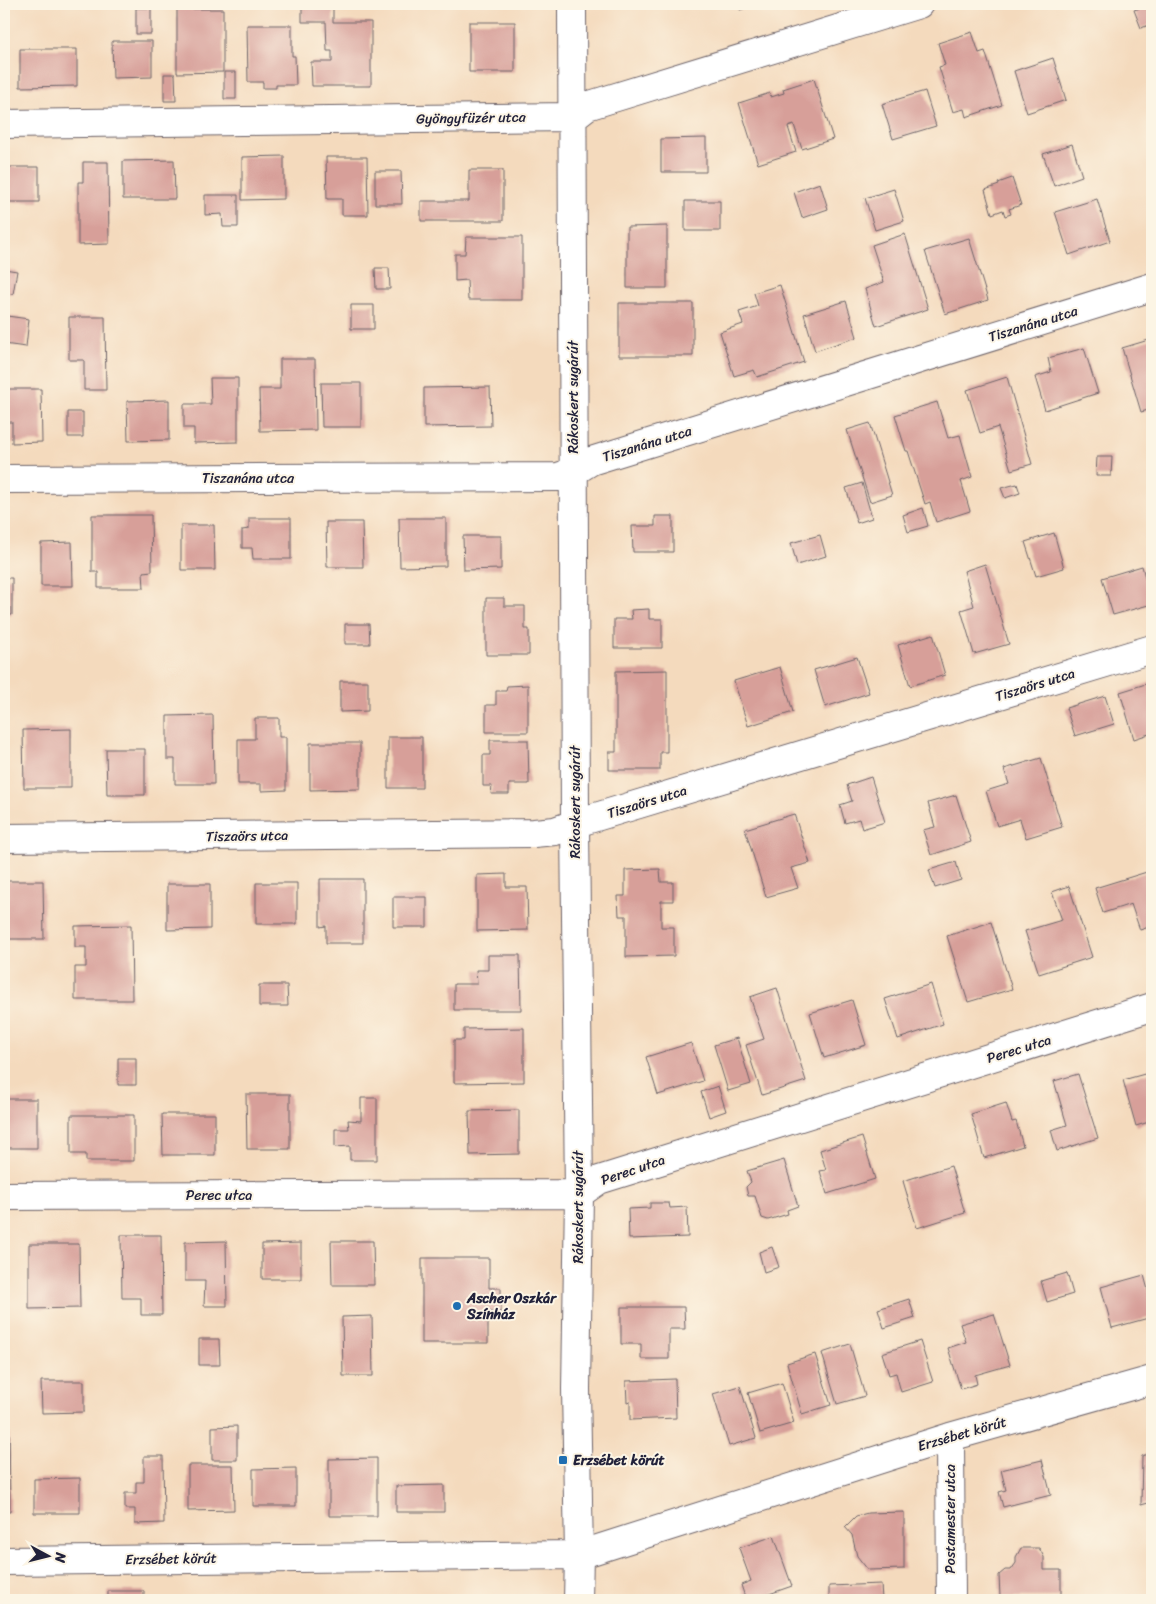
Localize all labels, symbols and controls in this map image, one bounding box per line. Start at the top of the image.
street label: Gyöngyfüzér utca [416,105,527,131]
street label: Tiszanána utca [985,298,1082,349]
street label: Rákoskert sugárút [561,339,586,453]
street label: Tiszanána utca [599,418,696,469]
street label: Tiszanána utca [202,466,295,491]
street label: Tiszaörs utca [992,661,1078,709]
street label: Rákoskert sugárút [563,744,588,858]
street label: Tiszaörs utca [604,778,690,826]
street label: Tiszaörs utca [206,823,288,849]
street label: Perec utca [984,1027,1054,1071]
street label: Perec utca [598,1147,668,1193]
street label: Rákoskert sugárút [566,1149,591,1263]
street label: Perec utca [186,1183,252,1208]
place label: Ascher Oszkár Színház [466,1286,557,1327]
marker: Ascher Oszkár Színház [451,1300,463,1312]
street label: Erzsébet körút [915,1409,1009,1459]
place label: Erzsébet körút [573,1448,666,1473]
marker: Erzsébet körút [557,1454,569,1466]
street label: Postamester utca [938,1464,963,1574]
north arrow [22,1532,72,1582]
street label: Erzsébet körút [125,1546,217,1572]
text: N [47,1550,74,1564]

